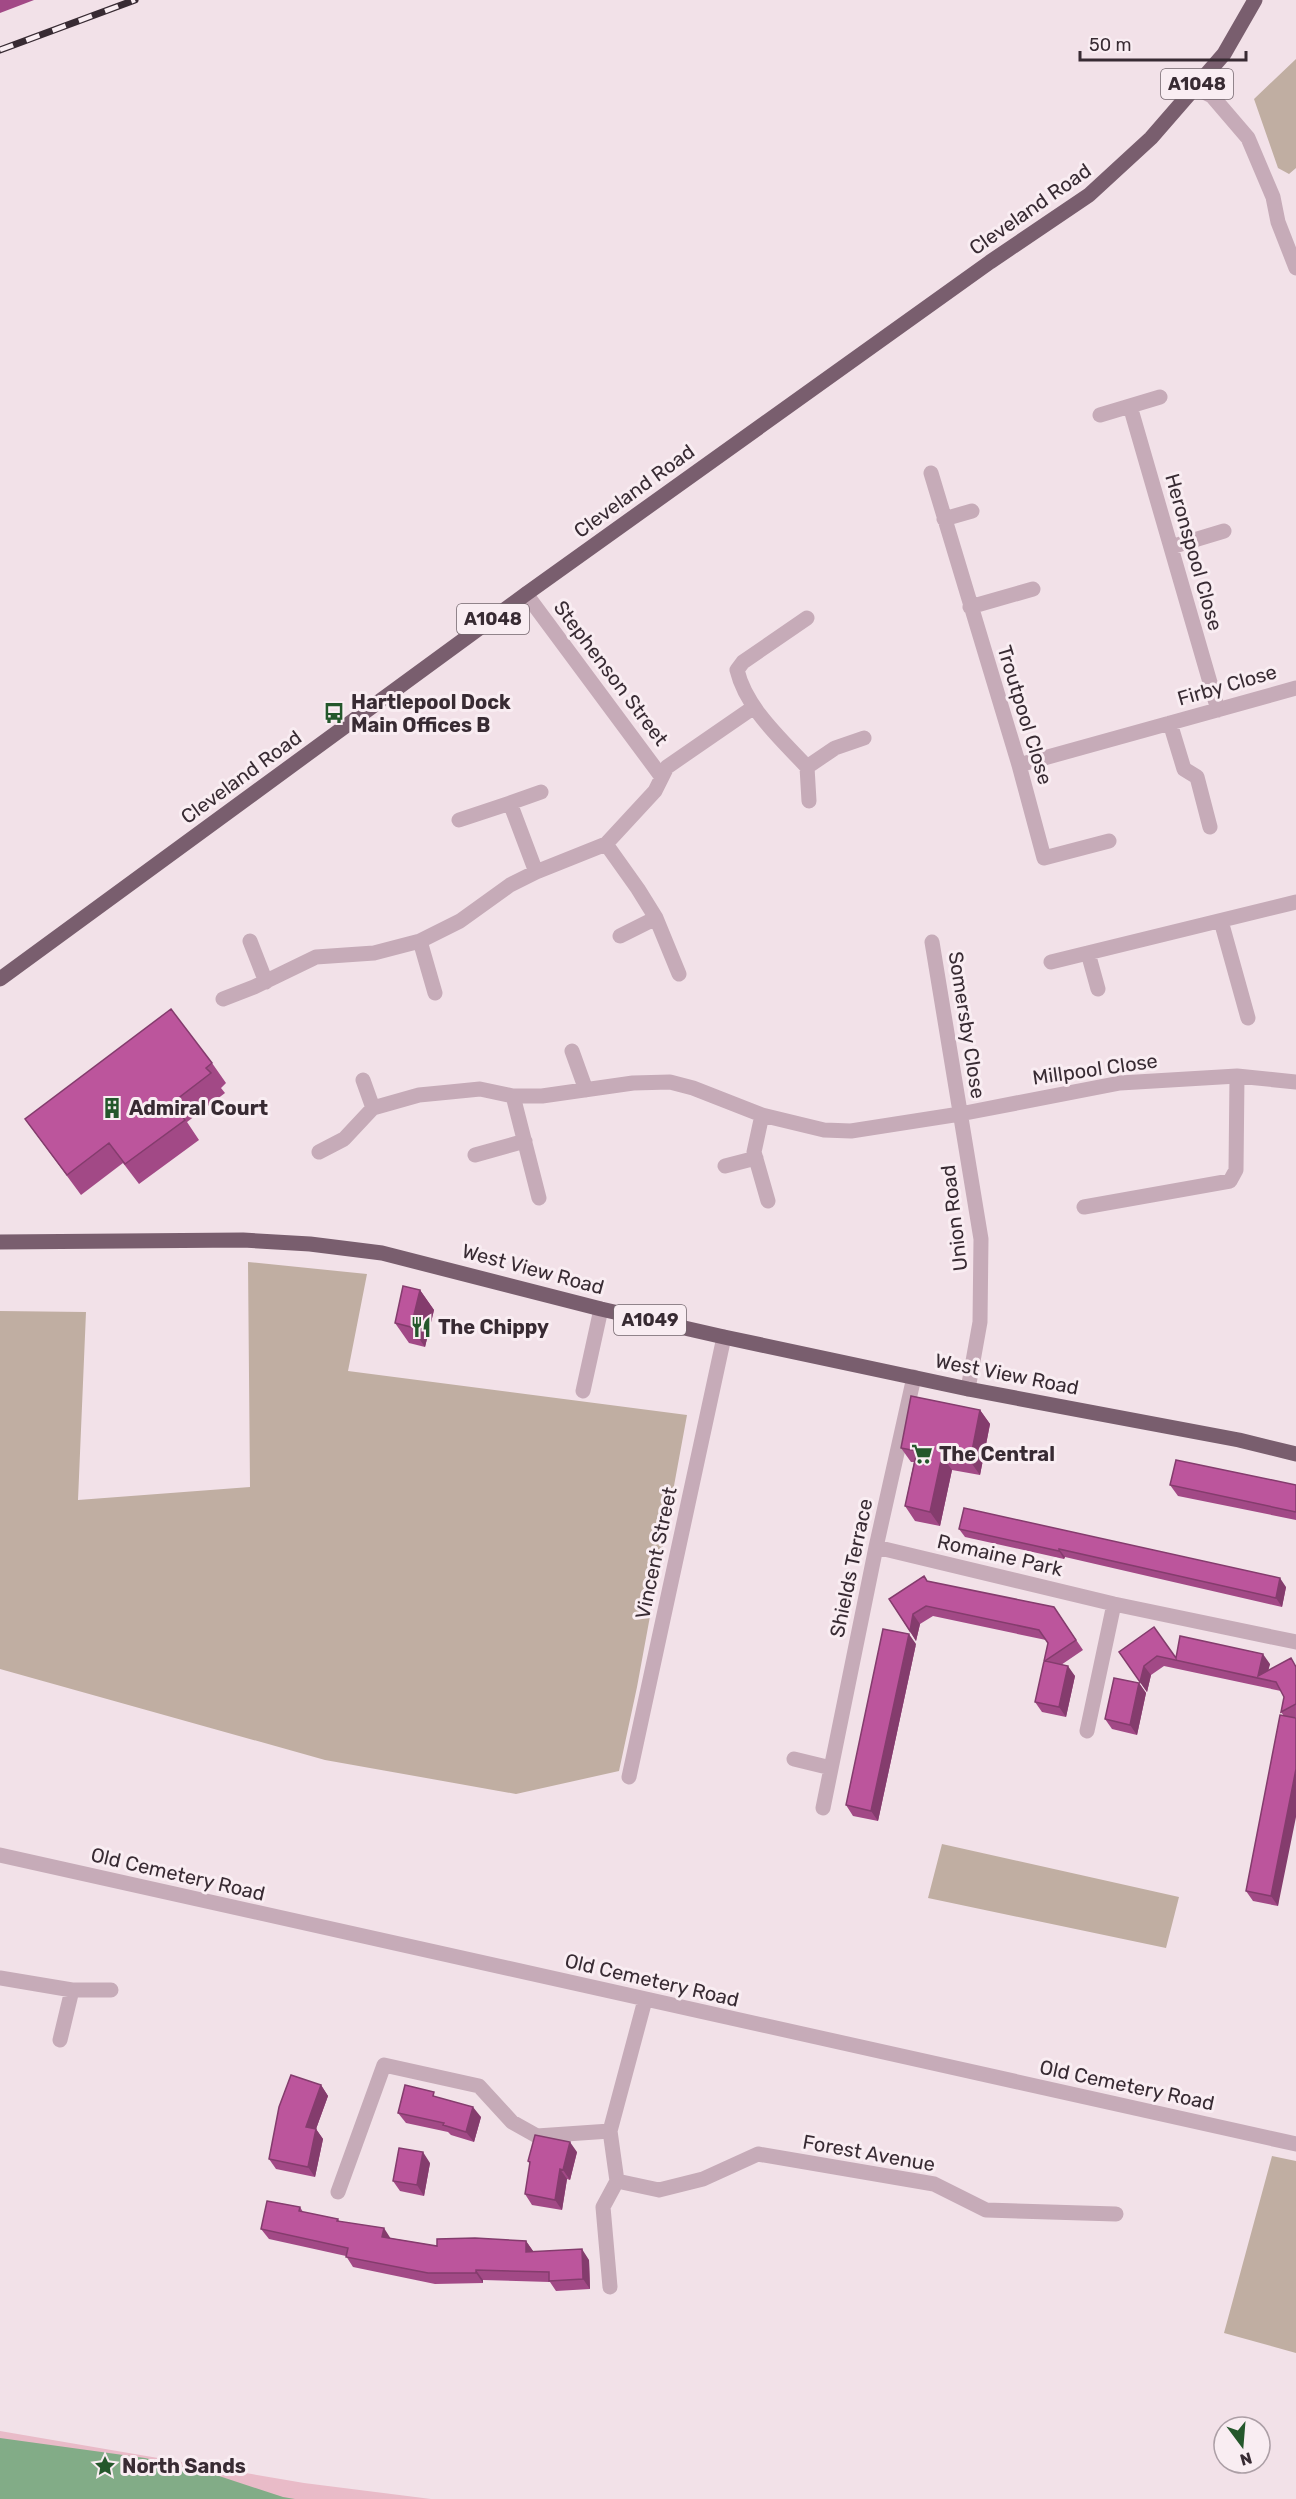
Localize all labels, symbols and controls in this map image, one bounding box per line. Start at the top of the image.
scale bar [1080,24,1246,62]
text: 50 m [1089,34,1132,56]
road number: A1048 [1161,69,1233,99]
street label: Cleveland Road [964,158,1096,260]
street label: Cleveland Road [569,439,699,543]
street label: Heronspool Close [1160,471,1228,633]
street label: Stephenson Street [549,596,673,750]
road number: A1048 [457,604,529,634]
street label: Troutpool Close [992,642,1058,788]
street label: Firby Close [1175,659,1279,711]
place label: Hartlepool Dock Main Offices B [351,690,511,737]
bus stop icon: Hartlepool Dock Main Offices B [322,701,346,725]
street label: Cleveland Road [176,725,306,829]
street label: Somersby Close [944,950,990,1100]
street label: Millpool Close [1031,1048,1159,1090]
building icon: Admiral Court [100,1096,124,1120]
place label: Admiral Court [129,1096,268,1120]
street label: Union Road [936,1163,972,1273]
street label: West View Road [459,1239,607,1299]
road number: A1049 [614,1305,686,1335]
restaurant icon: The Chippy [409,1315,433,1339]
place label: The Chippy [438,1315,549,1339]
street label: West View Road [933,1348,1081,1400]
supermarket icon: The Central [910,1442,934,1466]
place label: The Central [939,1442,1055,1466]
street label: Vincent Street [630,1484,682,1621]
street label: Shields Terrace [825,1496,877,1640]
street label: Romaine Park [935,1529,1066,1581]
street label: Old Cemetery Road [89,1842,267,1906]
street label: Old Cemetery Road [563,1948,741,2012]
street label: Old Cemetery Road [1037,2055,1217,2115]
street label: Forest Avenue [801,2130,937,2176]
north arrow [1212,2415,1272,2475]
text: N [1238,2448,1254,2470]
place icon: North Sands [93,2454,117,2478]
place label: North Sands [122,2454,246,2478]

